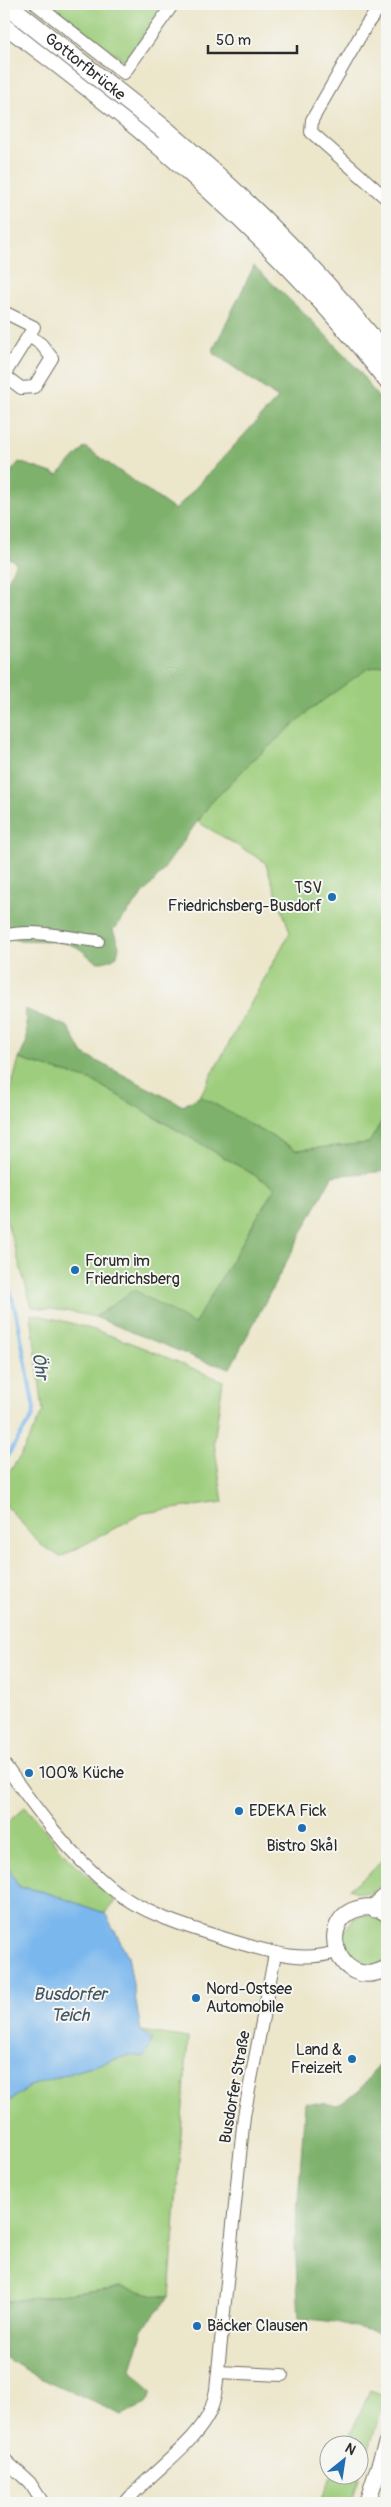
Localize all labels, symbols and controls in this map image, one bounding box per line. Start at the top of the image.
scale bar [208,22,297,54]
street label: Gottorfbrücke [41,29,130,105]
text: 50 m [216,31,251,50]
place label: TSV Friedrichsberg-Busdorf [168,878,322,916]
marker: TSV Friedrichsberg-Busdorf [326,891,338,903]
place label: Forum im Friedrichsberg [85,1251,180,1289]
marker: Forum im Friedrichsberg [69,1264,81,1276]
water label: Öhr [26,1351,54,1384]
place label: 100% Küche [39,1763,124,1783]
marker: 100% Küche [23,1767,35,1779]
place label: EDEKA Fick [249,1801,327,1821]
marker: EDEKA Fick [233,1805,245,1817]
marker: Bistro Skål [296,1822,308,1834]
place label: Bistro Skål [266,1836,338,1856]
place label: Nord-Ostsee Automobile [206,1979,292,2017]
water label: Busdorfer Teich [33,1983,109,2027]
marker: Nord-Ostsee Automobile [190,1992,202,2004]
street label: Busdorfer Straße [215,2029,255,2145]
place label: Land & Freizeit [291,2040,343,2078]
marker: Land & Freizeit [346,2053,358,2065]
place label: Bäcker Clausen [207,2316,308,2336]
marker: Bäcker Clausen [191,2320,203,2332]
north arrow [318,2434,368,2484]
text: N [342,2439,359,2459]

